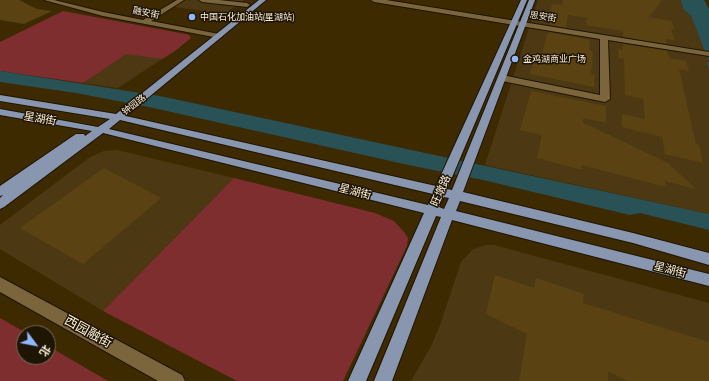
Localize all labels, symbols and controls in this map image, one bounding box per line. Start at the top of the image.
street label: 融安街 [132,5,160,21]
street label: 思安街 [529,10,557,24]
marker: 中国石化加油站(星湖站) [187,12,197,22]
place label: 中国石化加油站(星湖站) [200,12,294,22]
marker: 金鸡湖商业广场 [510,54,520,64]
place label: 金鸡湖商业广场 [523,54,586,64]
street label: 钟园路 [120,92,148,118]
street label: 星湖街 [23,110,57,128]
street label: 旺墩路 [428,173,454,209]
street label: 星湖街 [337,182,373,202]
street label: 星湖街 [652,260,688,280]
street label: 西园融街 [61,313,115,351]
north arrow [16,325,56,365]
text: 北 [36,342,54,359]

